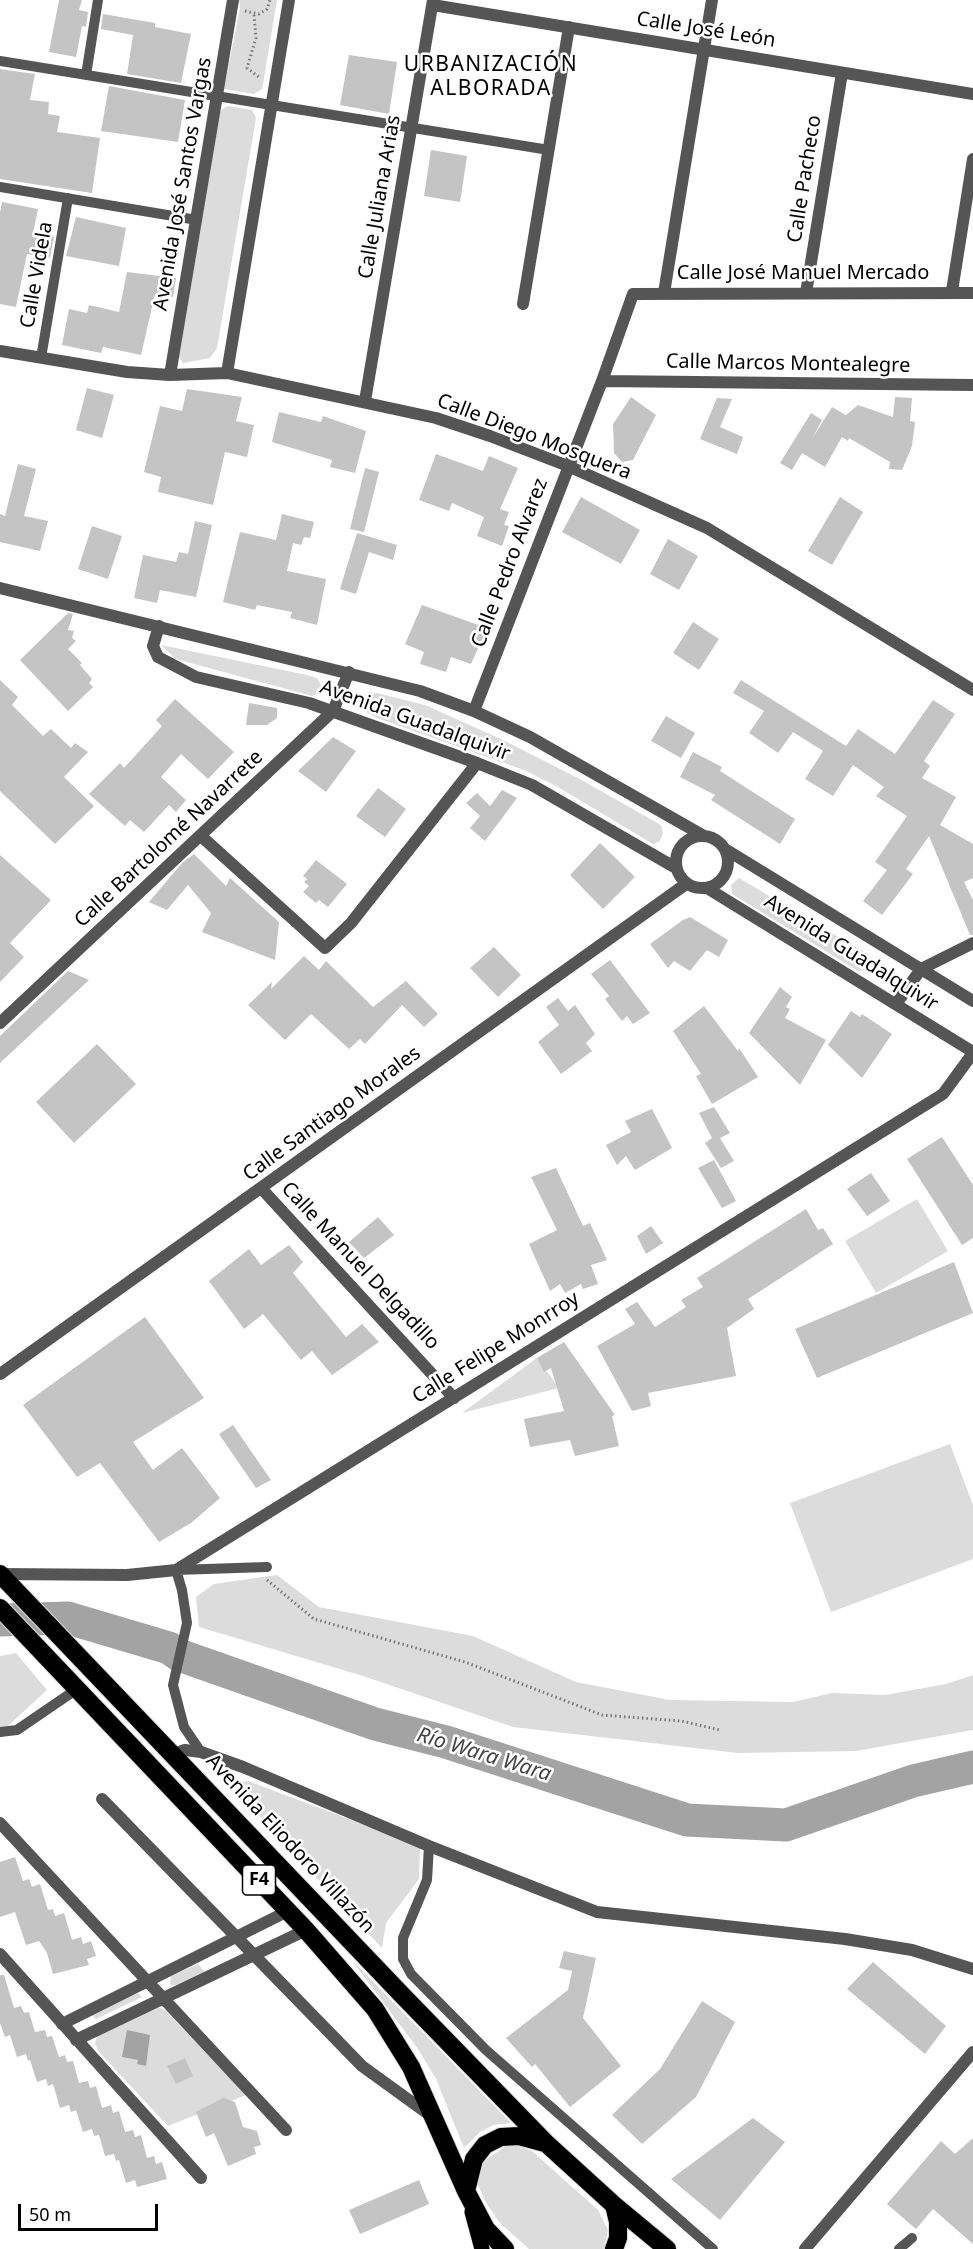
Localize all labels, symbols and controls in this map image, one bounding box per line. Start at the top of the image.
street label: Calle José León [635,7,777,53]
district label: URBANIZACIÓN ALBORADA [404,52,578,102]
street label: Avenida José Santos Vargas [149,56,217,312]
street label: Calle Juliana Arias [354,113,406,281]
street label: Calle Pacheco [783,113,827,245]
street label: Calle Videla [16,220,58,330]
street label: Calle José Manuel Mercado [677,261,929,285]
street label: Calle Marcos Montealegre [666,350,910,378]
street label: Calle Diego Mosquera [433,389,635,485]
street label: Calle Pedro Alvarez [467,475,553,651]
street label: Avenida Guadalquivir [317,675,513,767]
street label: Calle Bartolomé Navarrete [70,745,268,933]
street label: Avenida Guadalquivir [760,890,942,1016]
street label: Calle Santiago Morales [238,1041,426,1187]
street label: Calle Manuel Delgadillo [276,1177,444,1355]
street label: Calle Felipe Monrroy [408,1287,584,1409]
water label: Río Wara Wara [414,1723,554,1787]
street label: Avenida Eliodoro Villazón [201,1749,379,1939]
road number: F4 [242,1865,276,1895]
scale bar [21,2192,160,2230]
text: 50 m [29,2202,71,2226]

